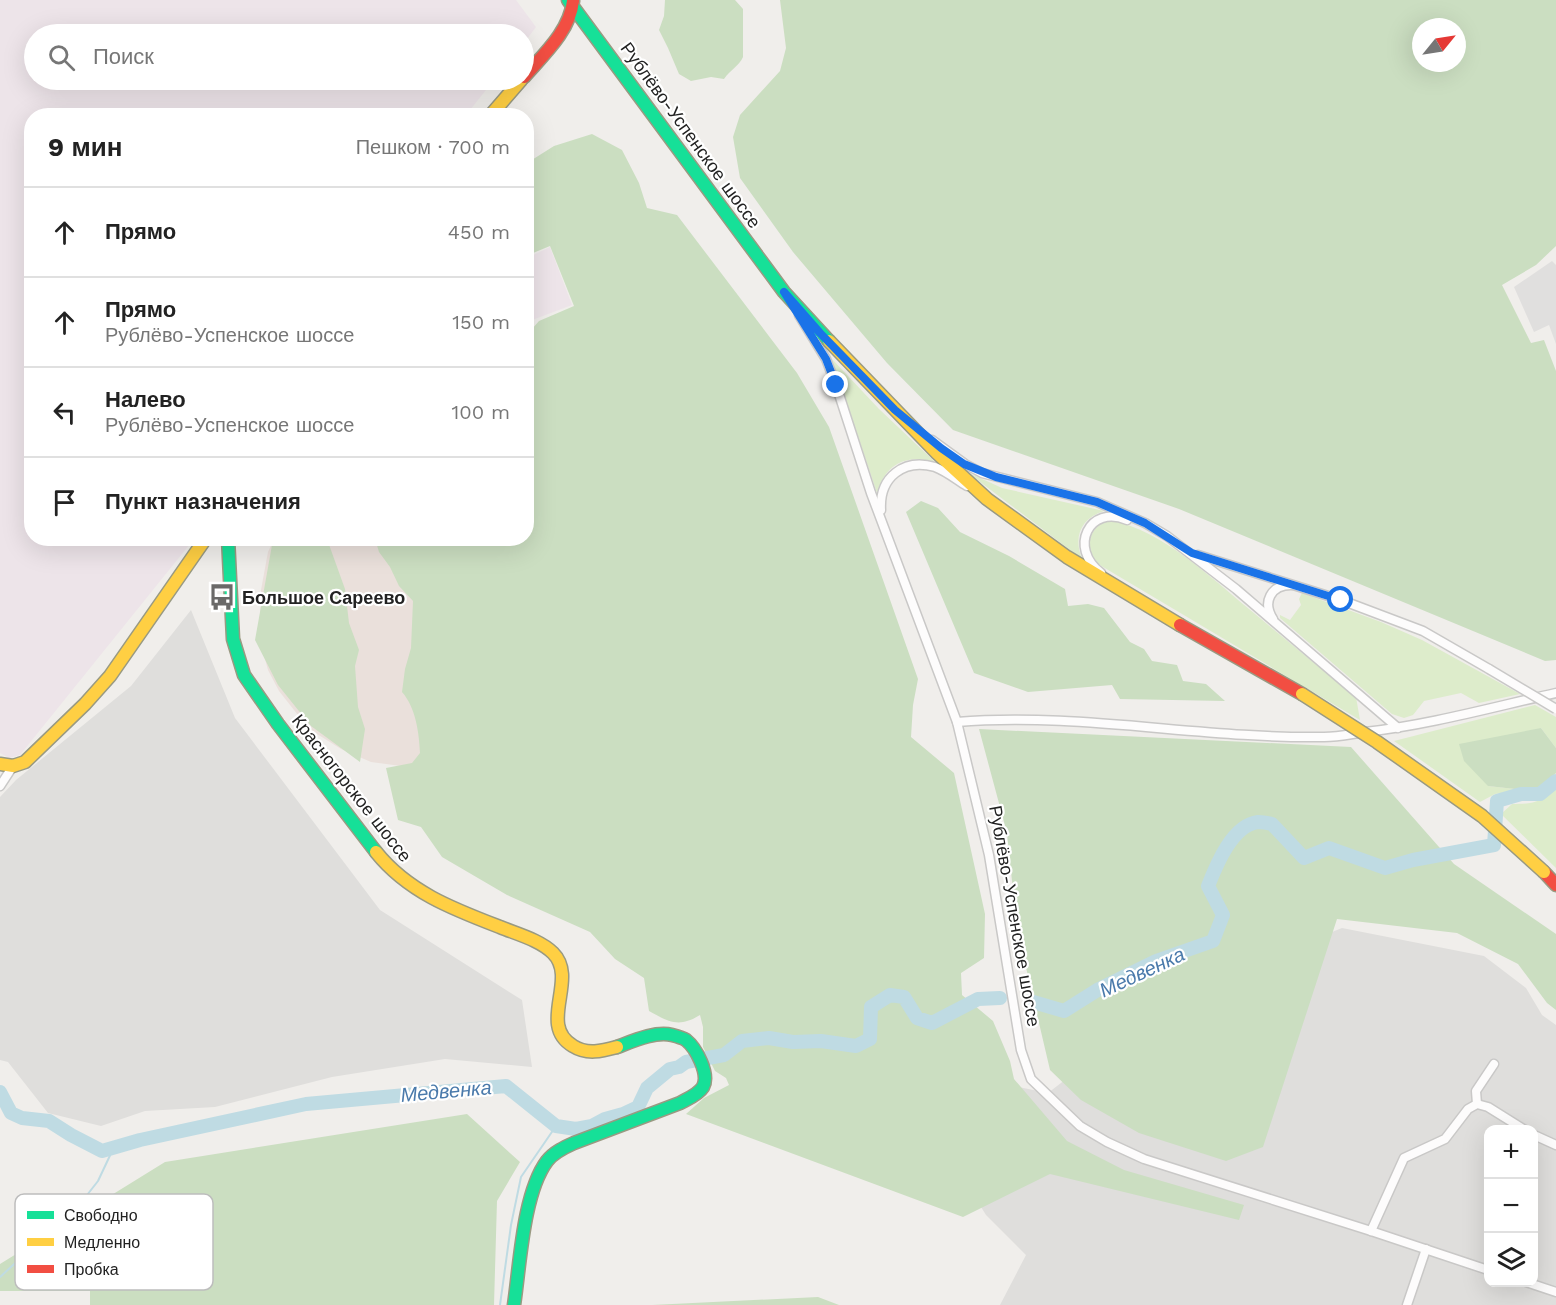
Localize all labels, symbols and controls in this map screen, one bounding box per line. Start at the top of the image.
north arrow [1412,18,1466,72]
search box [24,24,534,90]
street label: Рублёво-Успенское шоссе [617,38,765,232]
icon: search [45,41,78,74]
text: Поиск [93,44,154,69]
text: 9 мин [48,132,122,162]
text: Пешком · 700 m [356,135,510,159]
icon: ahead [48,216,81,249]
text: Прямо [105,219,176,244]
text: 450 m [448,220,510,244]
text: Прямо [105,297,176,322]
icon: ahead [48,306,81,339]
text: 150 m [452,310,510,334]
text: Рублёво-Успенское шоссе [105,323,354,347]
route end [822,371,848,397]
text: Налево [105,387,186,412]
icon: left [48,396,81,429]
text: 100 m [451,400,510,424]
text: Рублёво-Успенское шоссе [105,413,354,437]
icon: arrive [48,486,81,519]
text: Пункт назначения [105,489,301,514]
bus stop icon: Большое Сареево [207,582,237,612]
route start [1327,586,1353,612]
place label: Большое Сареево [242,587,405,608]
street label: Красногорское шоссе [288,710,416,866]
street label: Рублёво-Успенское шоссе [985,804,1045,1028]
water label: Медвенка [1096,942,1188,1002]
water label: Медвенка [399,1075,493,1107]
map controls [1484,1125,1538,1287]
button: + [1484,1125,1538,1179]
button: − [1484,1179,1538,1233]
legend [15,1194,213,1290]
text: Свободно [64,1206,138,1225]
text: Медленно [64,1233,140,1252]
button: layers [1484,1233,1538,1287]
text: Пробка [64,1260,119,1279]

